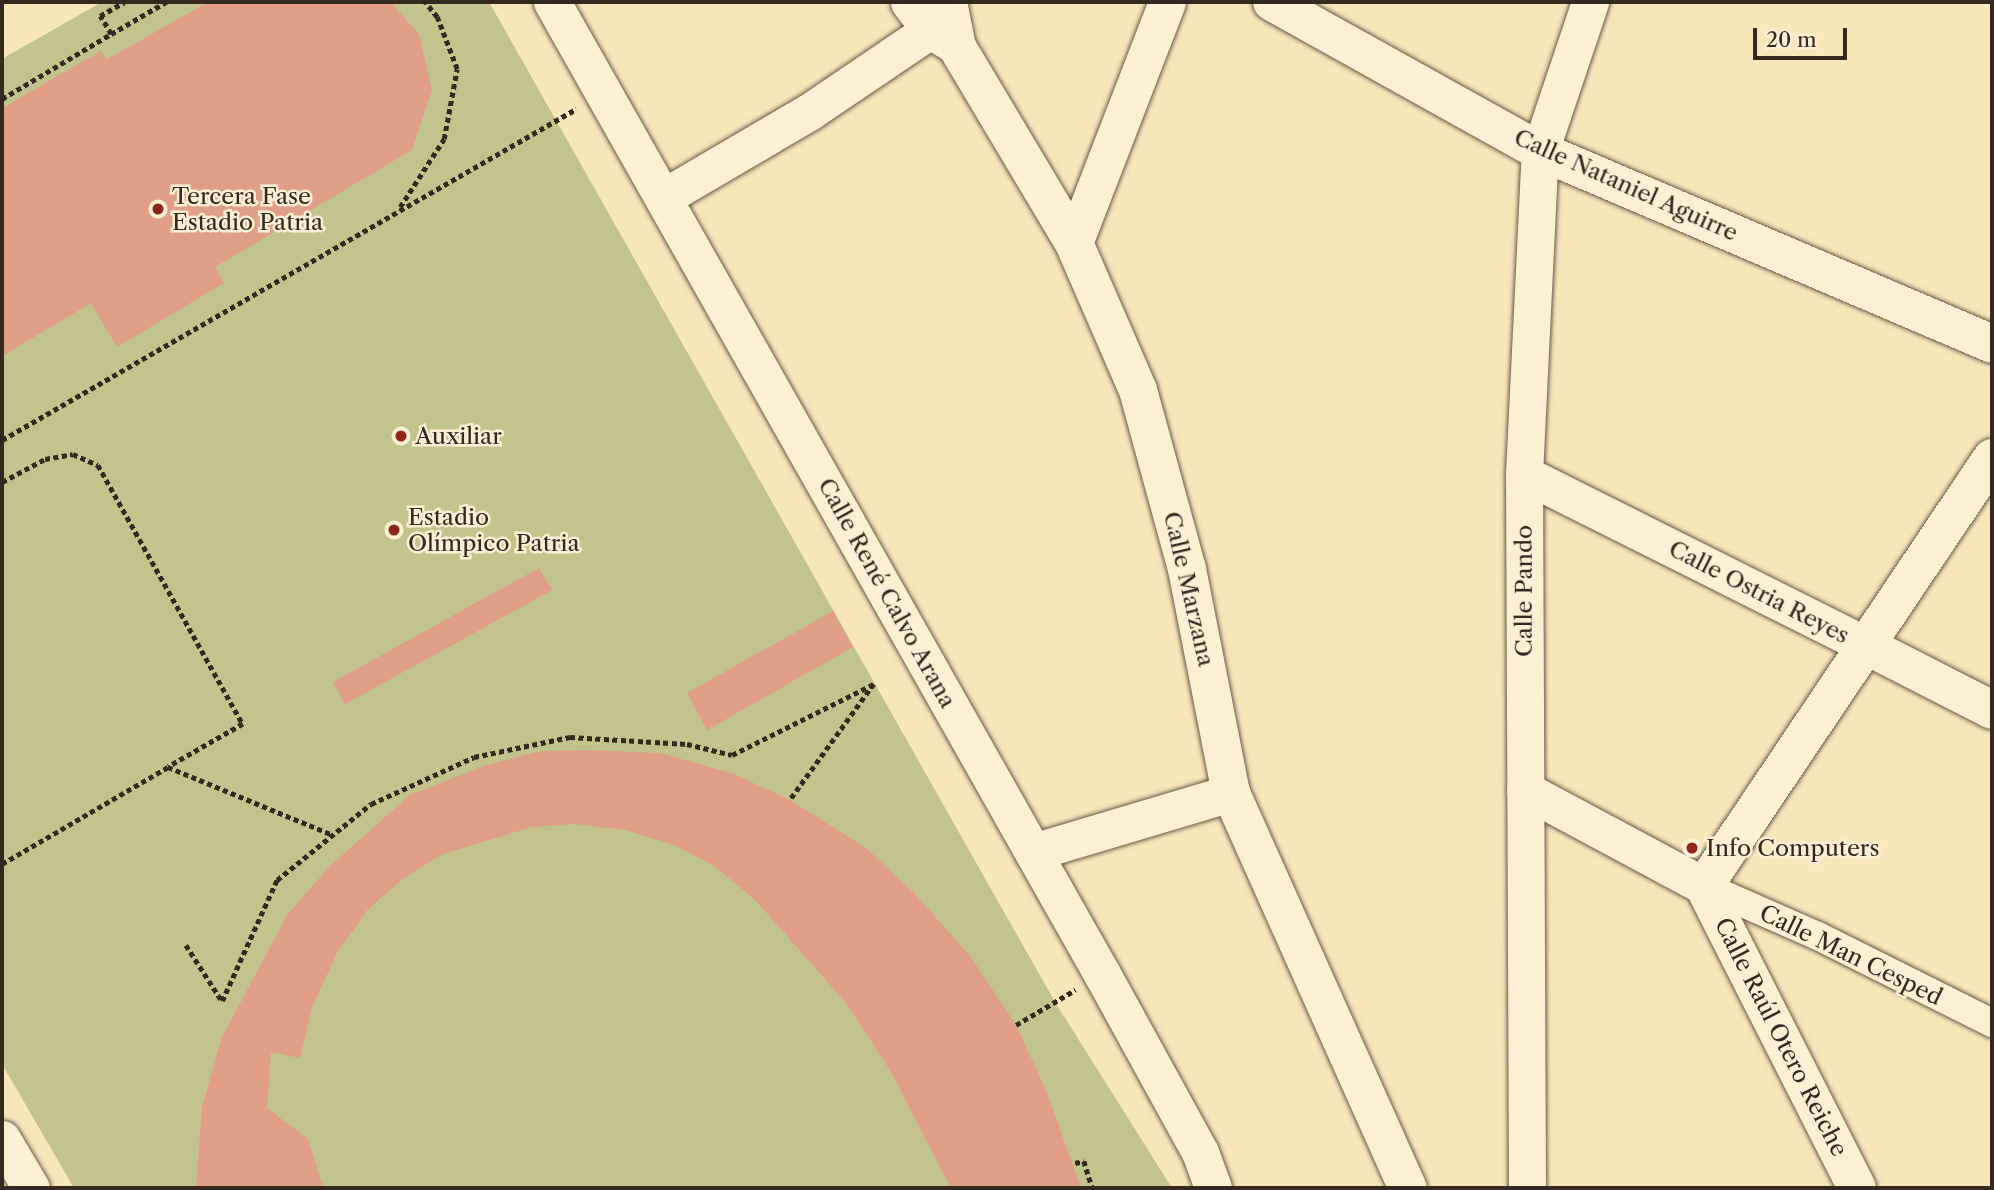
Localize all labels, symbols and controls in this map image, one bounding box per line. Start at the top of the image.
scale bar [1756,14,1850,58]
text: 20 m [1766,27,1817,52]
street label: Calle Nataniel Aguirre [1509,123,1743,247]
place label: Tercera Fase Estadio Patria [172,182,323,236]
marker: Tercera Fase Estadio Patria [150,201,166,217]
place label: Auxiliar [415,422,502,450]
marker: Auxiliar [393,428,409,444]
street label: Calle René Calvo Arana [812,473,962,713]
place label: Estadio Olímpico Patria [408,503,580,557]
street label: Calle Marzana [1158,509,1220,669]
marker: Estadio Olímpico Patria [386,522,402,538]
street label: Calle Pando [1510,525,1538,657]
street label: Calle Ostria Reyes [1664,535,1854,649]
place label: Info Computers [1706,834,1880,862]
marker: Info Computers [1684,840,1700,856]
street label: Calle Man Cesped [1755,899,1947,1011]
street label: Calle Raúl Otero Reiche [1709,913,1853,1161]

